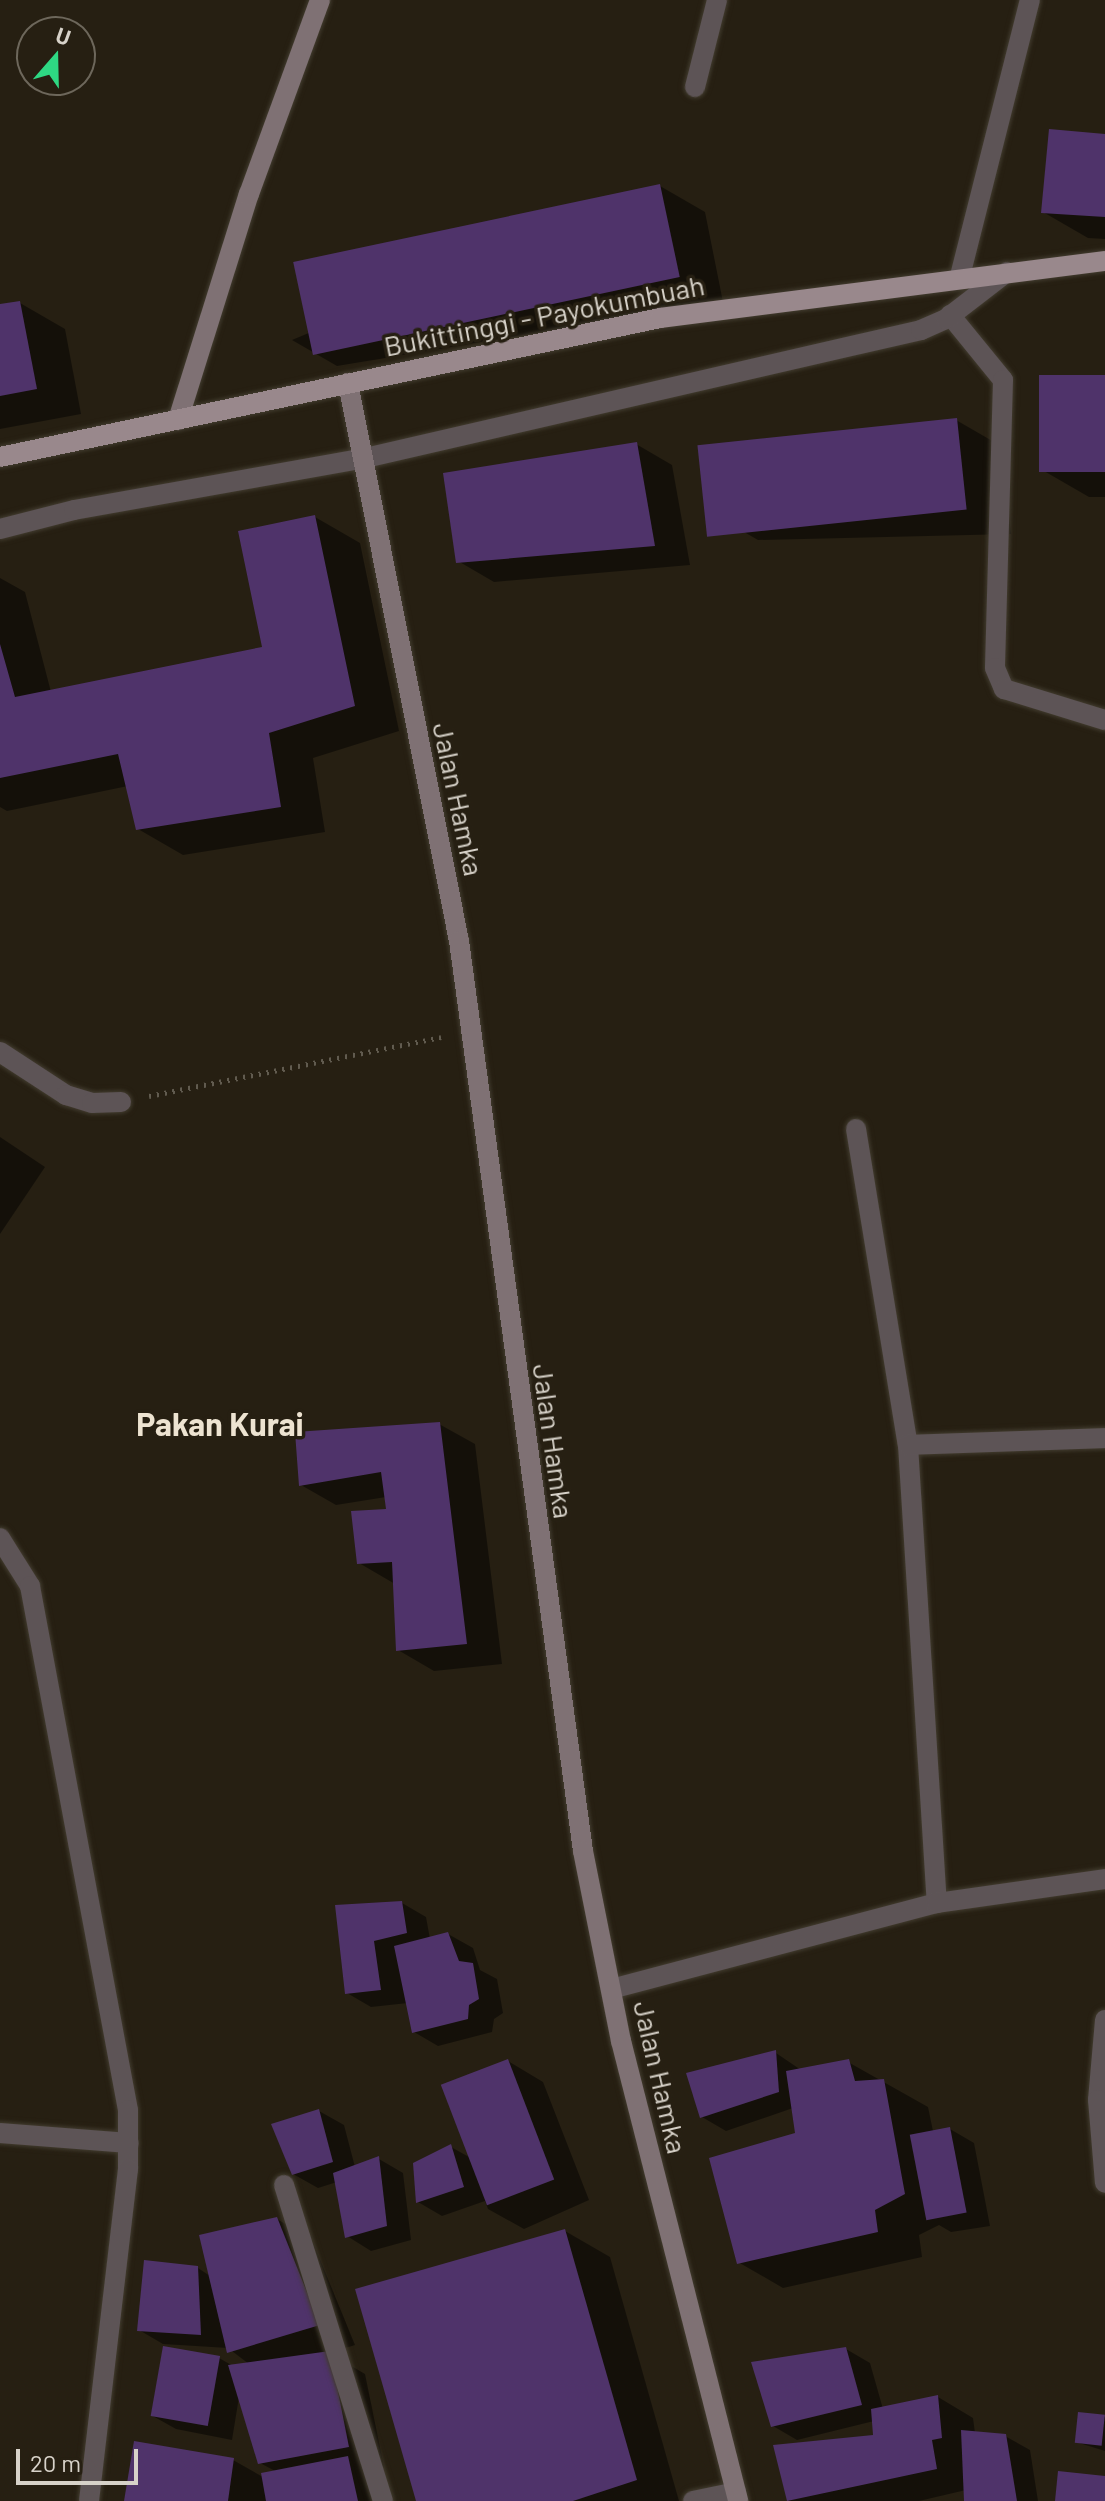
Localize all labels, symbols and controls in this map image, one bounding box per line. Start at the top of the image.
north arrow [16,16,96,96]
text: U [53,21,74,50]
street label: Bukittinggi - Payokumbuah [381,267,707,363]
street label: Jalan Hamka [426,719,492,879]
street label: Jalan Hamka [527,1362,581,1520]
district label: Pakan Kurai [136,1404,304,1442]
street label: Jalan Hamka [627,1997,695,2157]
scale bar [20,2433,142,2483]
text: 20 m [30,2448,81,2477]

